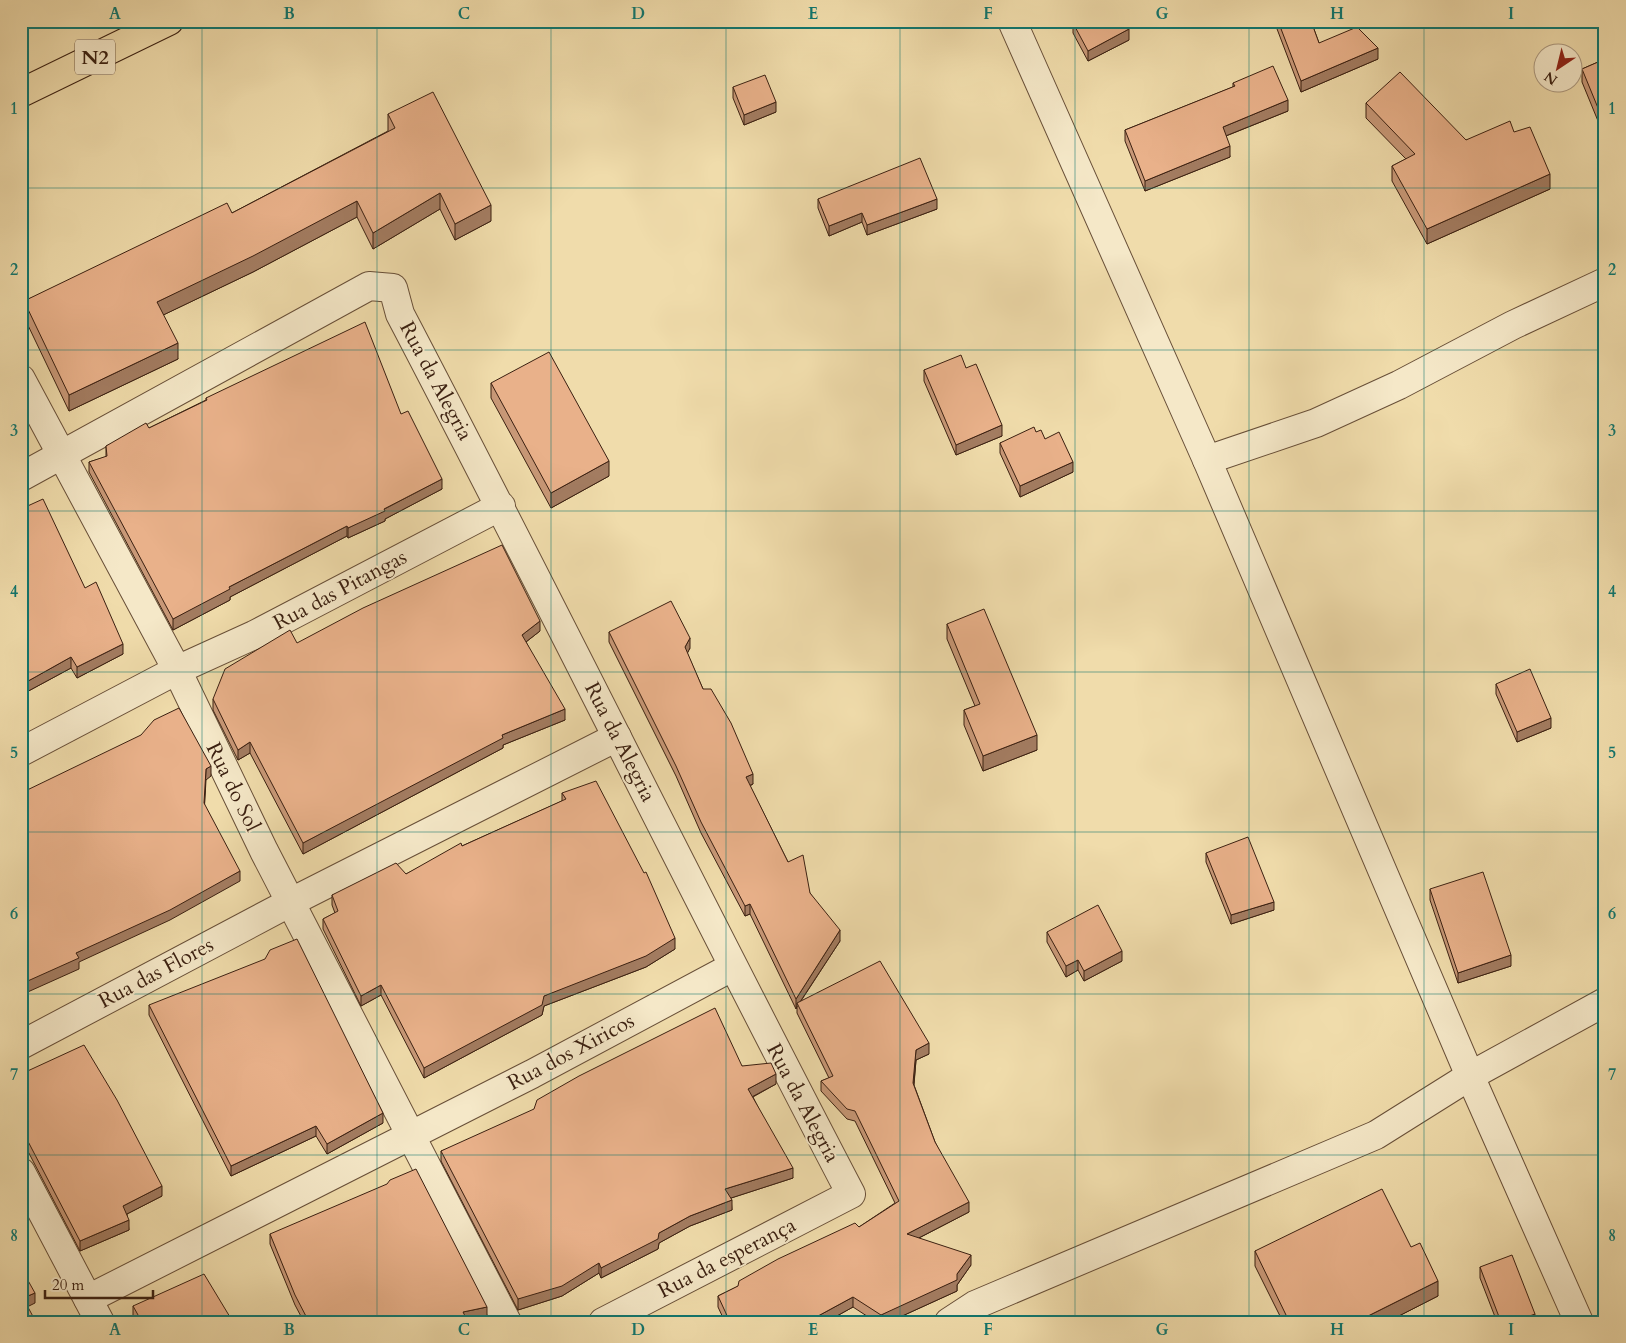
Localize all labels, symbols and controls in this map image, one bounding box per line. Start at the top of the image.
text: A [109,3,121,25]
text: B [283,3,295,25]
text: C [458,3,470,25]
text: D [631,3,645,25]
text: E [808,3,818,25]
text: F [983,3,993,25]
text: G [1155,3,1169,25]
text: H [1330,3,1344,25]
text: I [1508,3,1514,25]
road number: N2 [75,40,115,74]
north arrow [1534,42,1584,92]
text: N [1540,67,1561,90]
text: 1 [10,98,18,120]
text: 1 [1608,98,1616,120]
text: 2 [10,259,18,281]
text: 2 [1608,259,1616,281]
street label: Rua da Alegria [392,316,480,446]
text: 3 [10,420,18,442]
text: 3 [1608,420,1616,442]
street label: Rua das Pitangas [268,543,412,637]
text: 4 [10,581,18,603]
text: 4 [1608,581,1616,603]
street label: Rua da Alegria [577,677,663,807]
street label: Rua do Sol [199,737,267,837]
text: 5 [10,742,18,764]
text: 5 [1608,742,1616,764]
text: 6 [10,903,18,925]
text: 6 [1608,903,1616,925]
street label: Rua das Flores [93,930,219,1016]
street label: Rua dos Xiricos [502,1006,640,1098]
street label: Rua da Alegria [759,1038,847,1168]
text: 7 [10,1064,18,1086]
text: 7 [1608,1064,1616,1086]
street label: Rua da esperança [653,1211,801,1305]
text: 8 [10,1225,18,1247]
text: 8 [1608,1225,1616,1247]
scale bar [45,1268,152,1300]
text: 20 m [52,1275,84,1295]
text: A [109,1319,121,1341]
text: B [283,1319,295,1341]
text: C [458,1319,470,1341]
text: D [631,1319,645,1341]
text: E [808,1319,818,1341]
text: F [983,1319,993,1341]
text: G [1155,1319,1169,1341]
text: H [1330,1319,1344,1341]
text: I [1508,1319,1514,1341]

